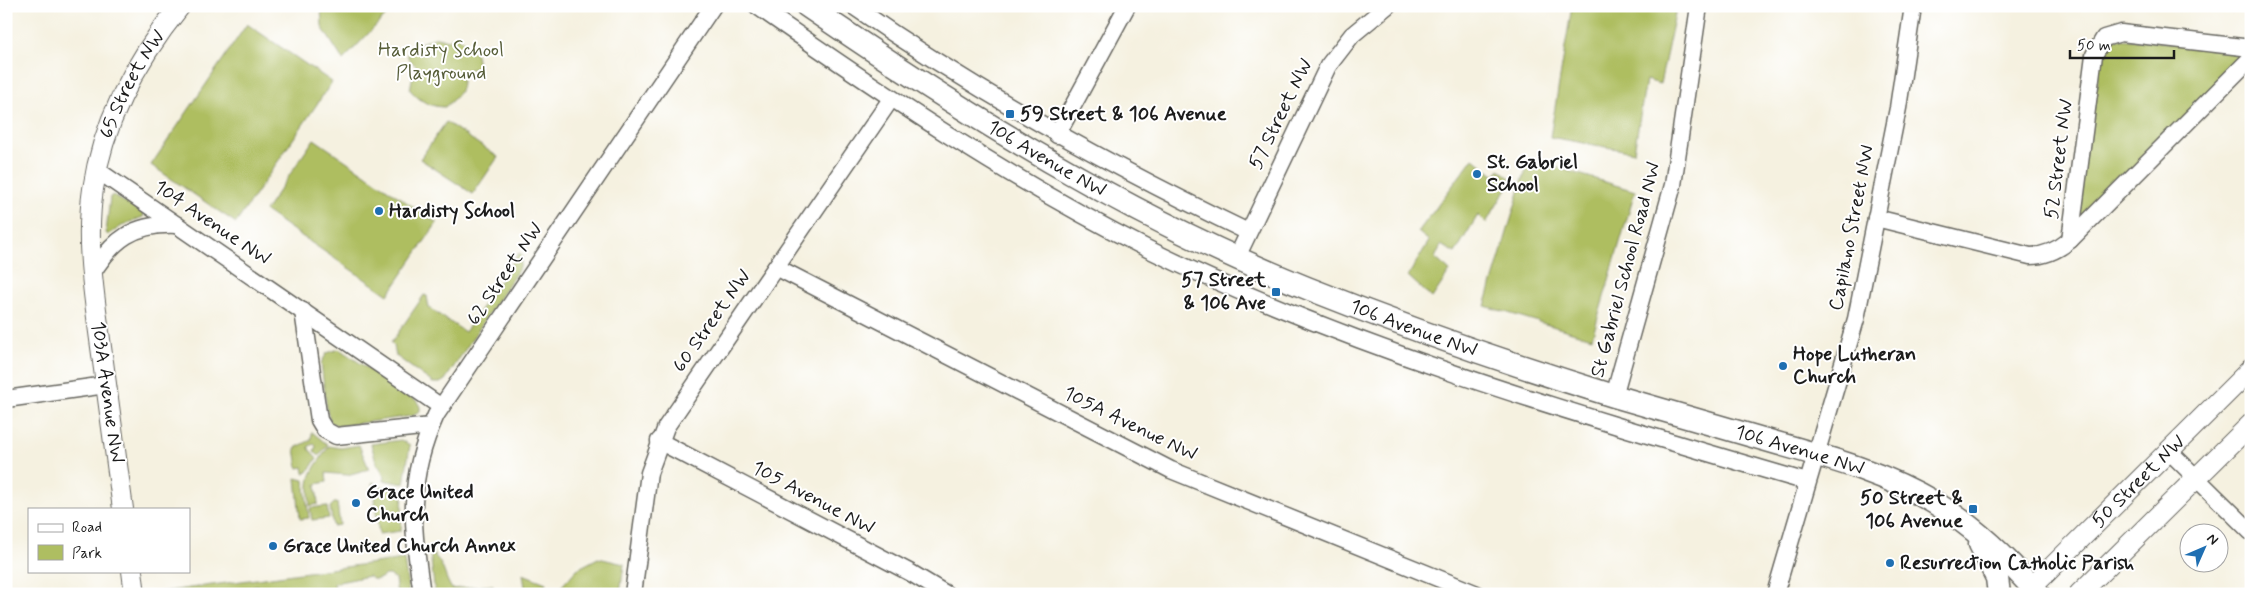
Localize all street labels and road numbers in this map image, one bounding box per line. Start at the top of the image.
street label: 65 Street NW [93,24,172,142]
street label: 57 Street NW [1242,54,1320,174]
street label: 52 Street NW [2038,97,2080,221]
street label: 106 Avenue NW [982,113,1111,204]
street label: Capilano Street NW [1823,143,1881,313]
street label: St Gabriel School Road NW [1584,159,1668,381]
street label: 104 Avenue NW [148,174,276,272]
street label: 62 Street NW [460,217,550,331]
street label: 60 Street NW [666,264,758,378]
street label: 106 Avenue NW [1346,293,1481,364]
street label: 103A Avenue NW [84,320,130,465]
street label: 105A Avenue NW [1059,380,1202,468]
street label: 106 Avenue NW [1732,418,1868,482]
street label: 50 Street NW [2086,428,2191,534]
street label: 105 Avenue NW [747,454,879,542]

